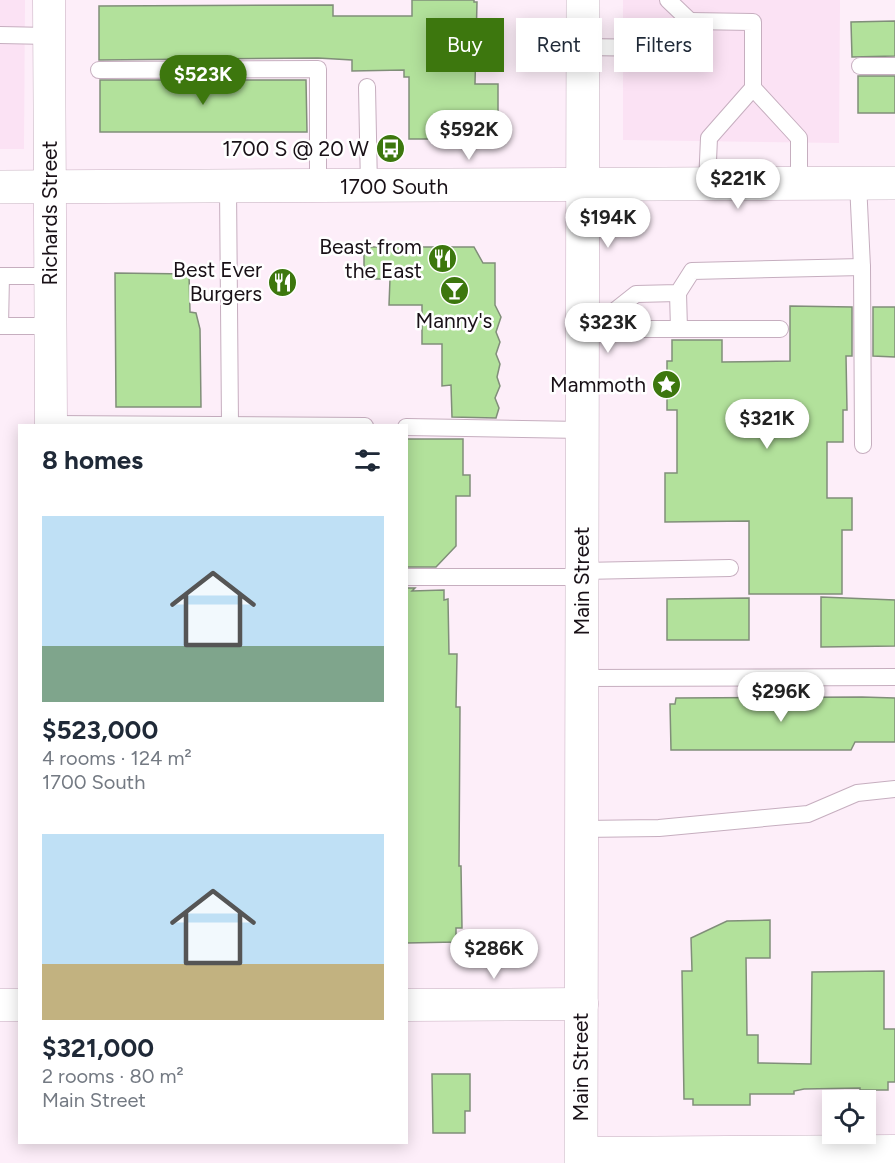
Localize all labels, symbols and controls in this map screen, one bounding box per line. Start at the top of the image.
chip: Buy [426,18,504,72]
chip: Rent [516,18,602,72]
chip: Filters [614,18,713,72]
pin: $523K [161,55,245,106]
text: $523K [174,62,232,86]
pin: $592K [427,110,511,161]
text: $592K [439,117,499,141]
bus stop icon: 1700 S @ 20 W [374,133,406,165]
place label: 1700 S @ 20 W [222,136,369,161]
street label: Richards Street [37,140,62,285]
pin: $221K [696,159,780,210]
text: $221K [710,166,766,190]
street label: 1700 South [340,174,448,199]
pin: $194K [566,198,650,249]
text: $194K [579,205,637,229]
place label: Beast from the East [319,234,422,283]
restaurant icon: Beast from the East [427,243,459,275]
place label: Best Ever Burgers [173,257,262,306]
restaurant icon: Best Ever Burgers [267,266,299,298]
bar icon: Manny's [438,274,470,306]
pin: $323K [566,303,650,354]
place label: Manny's [416,308,492,333]
text: $323K [579,310,637,334]
place icon: Mammoth [651,369,683,401]
place label: Mammoth [550,372,646,397]
pin: $321K [725,399,809,450]
text: $321K [739,406,795,430]
text: 8 homes [42,444,143,476]
icon: filters [351,444,384,477]
street label: Main Street [569,526,594,636]
icon: home [159,555,267,663]
pin: $296K [739,672,823,723]
text: $296K [751,679,811,703]
text: $523,000 [42,714,158,746]
text: 4 rooms · 124 m² [42,746,192,770]
text: 1700 South [42,770,145,794]
icon: home [159,873,267,981]
pin: $286K [452,929,536,980]
text: $286K [464,936,524,960]
street label: Main Street [568,1012,593,1122]
text: $321,000 [42,1032,154,1064]
text: 2 rooms · 80 m² [42,1064,184,1088]
text: Main Street [42,1088,146,1112]
map controls [822,1090,876,1144]
button: locate [822,1090,876,1144]

